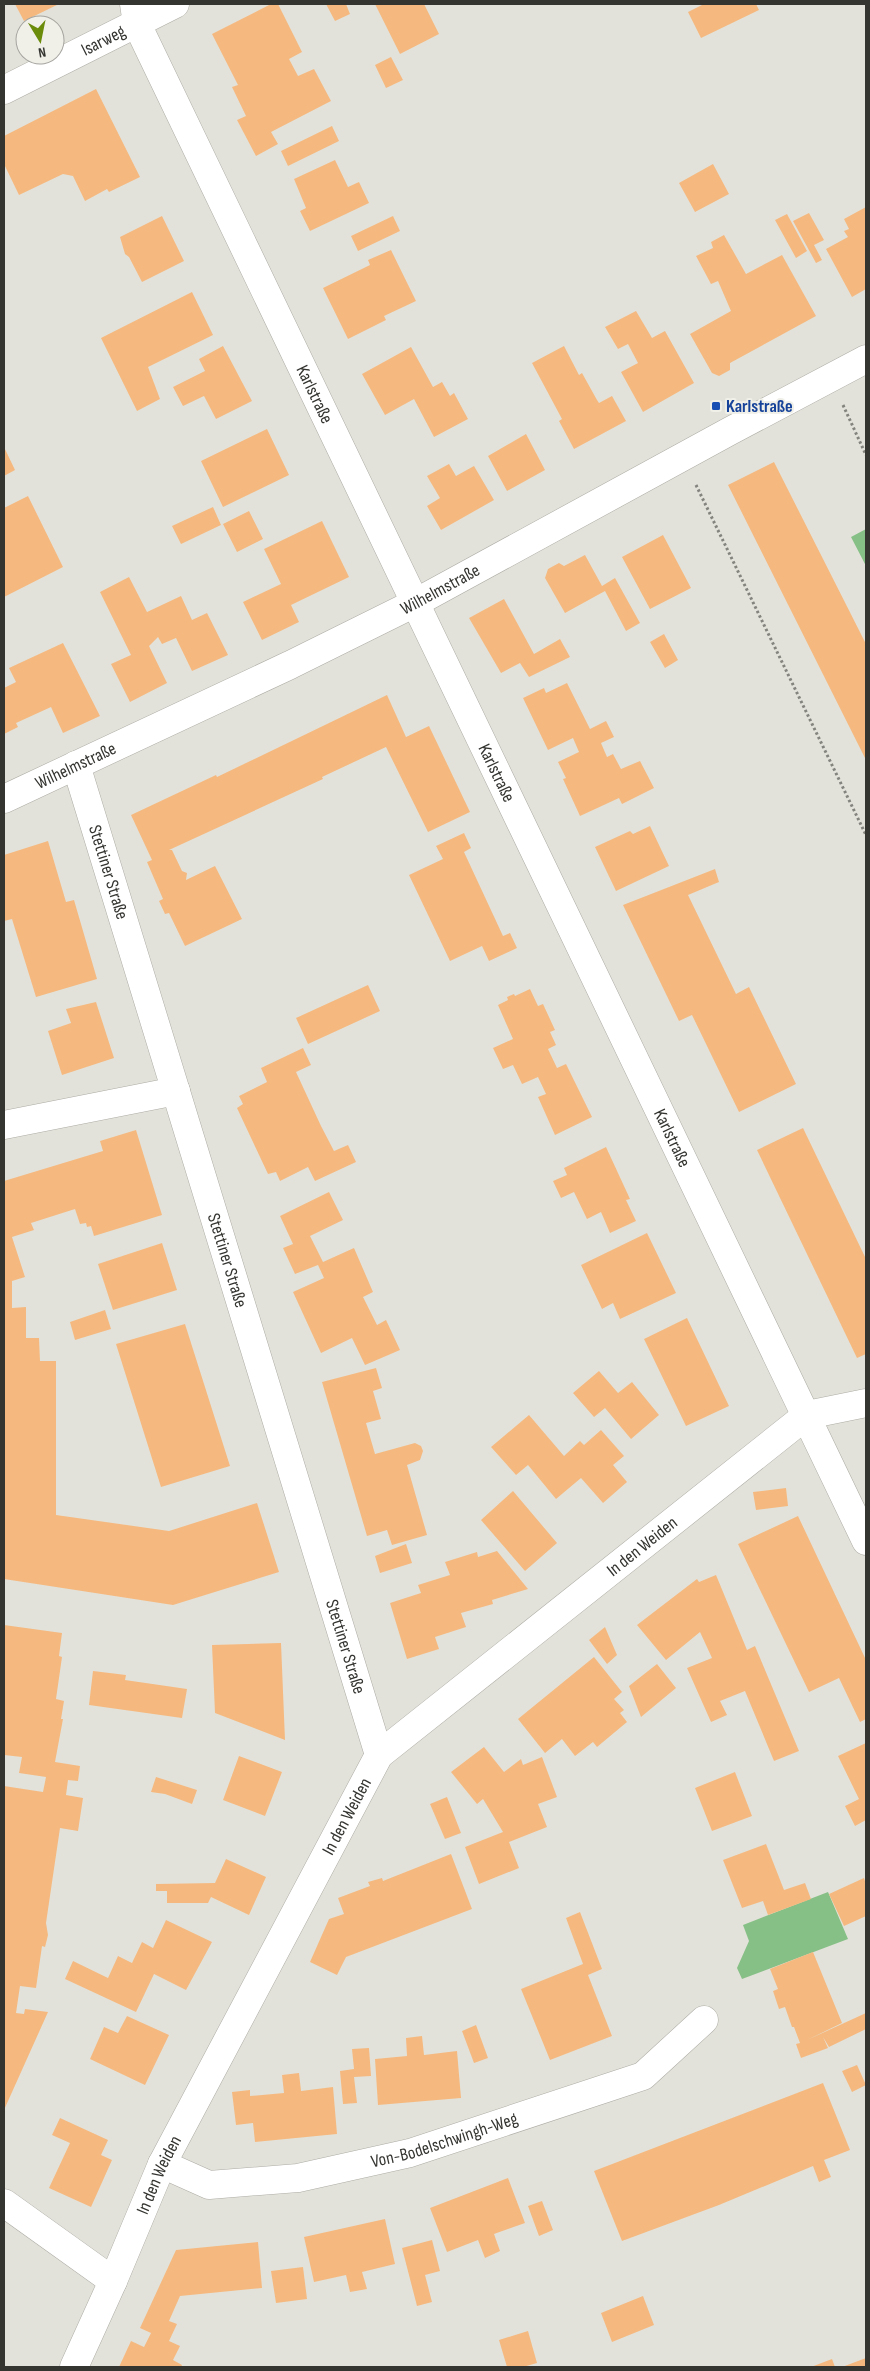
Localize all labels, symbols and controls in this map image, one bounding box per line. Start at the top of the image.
north arrow [15,15,65,65]
street label: Isarweg [78,21,129,60]
text: N [37,43,47,61]
street label: Karlstraße [292,362,337,427]
place label: Karlstraße [726,396,793,417]
marker: Karlstraße [710,400,722,412]
street label: Wilhelmstraße [397,560,484,619]
street label: Wilhelmstraße [32,738,120,794]
street label: Karlstraße [473,740,519,806]
street label: Stettiner Straße [84,823,133,922]
street label: Karlstraße [649,1106,695,1171]
street label: Stettiner Straße [203,1211,251,1310]
street label: In den Weiden [603,1512,682,1581]
street label: Stettiner Straße [321,1597,370,1696]
street label: In den Weiden [318,1774,376,1859]
street label: Von-Bodelschwingh-Weg [369,2108,520,2172]
street label: In den Weiden [132,2132,186,2217]

